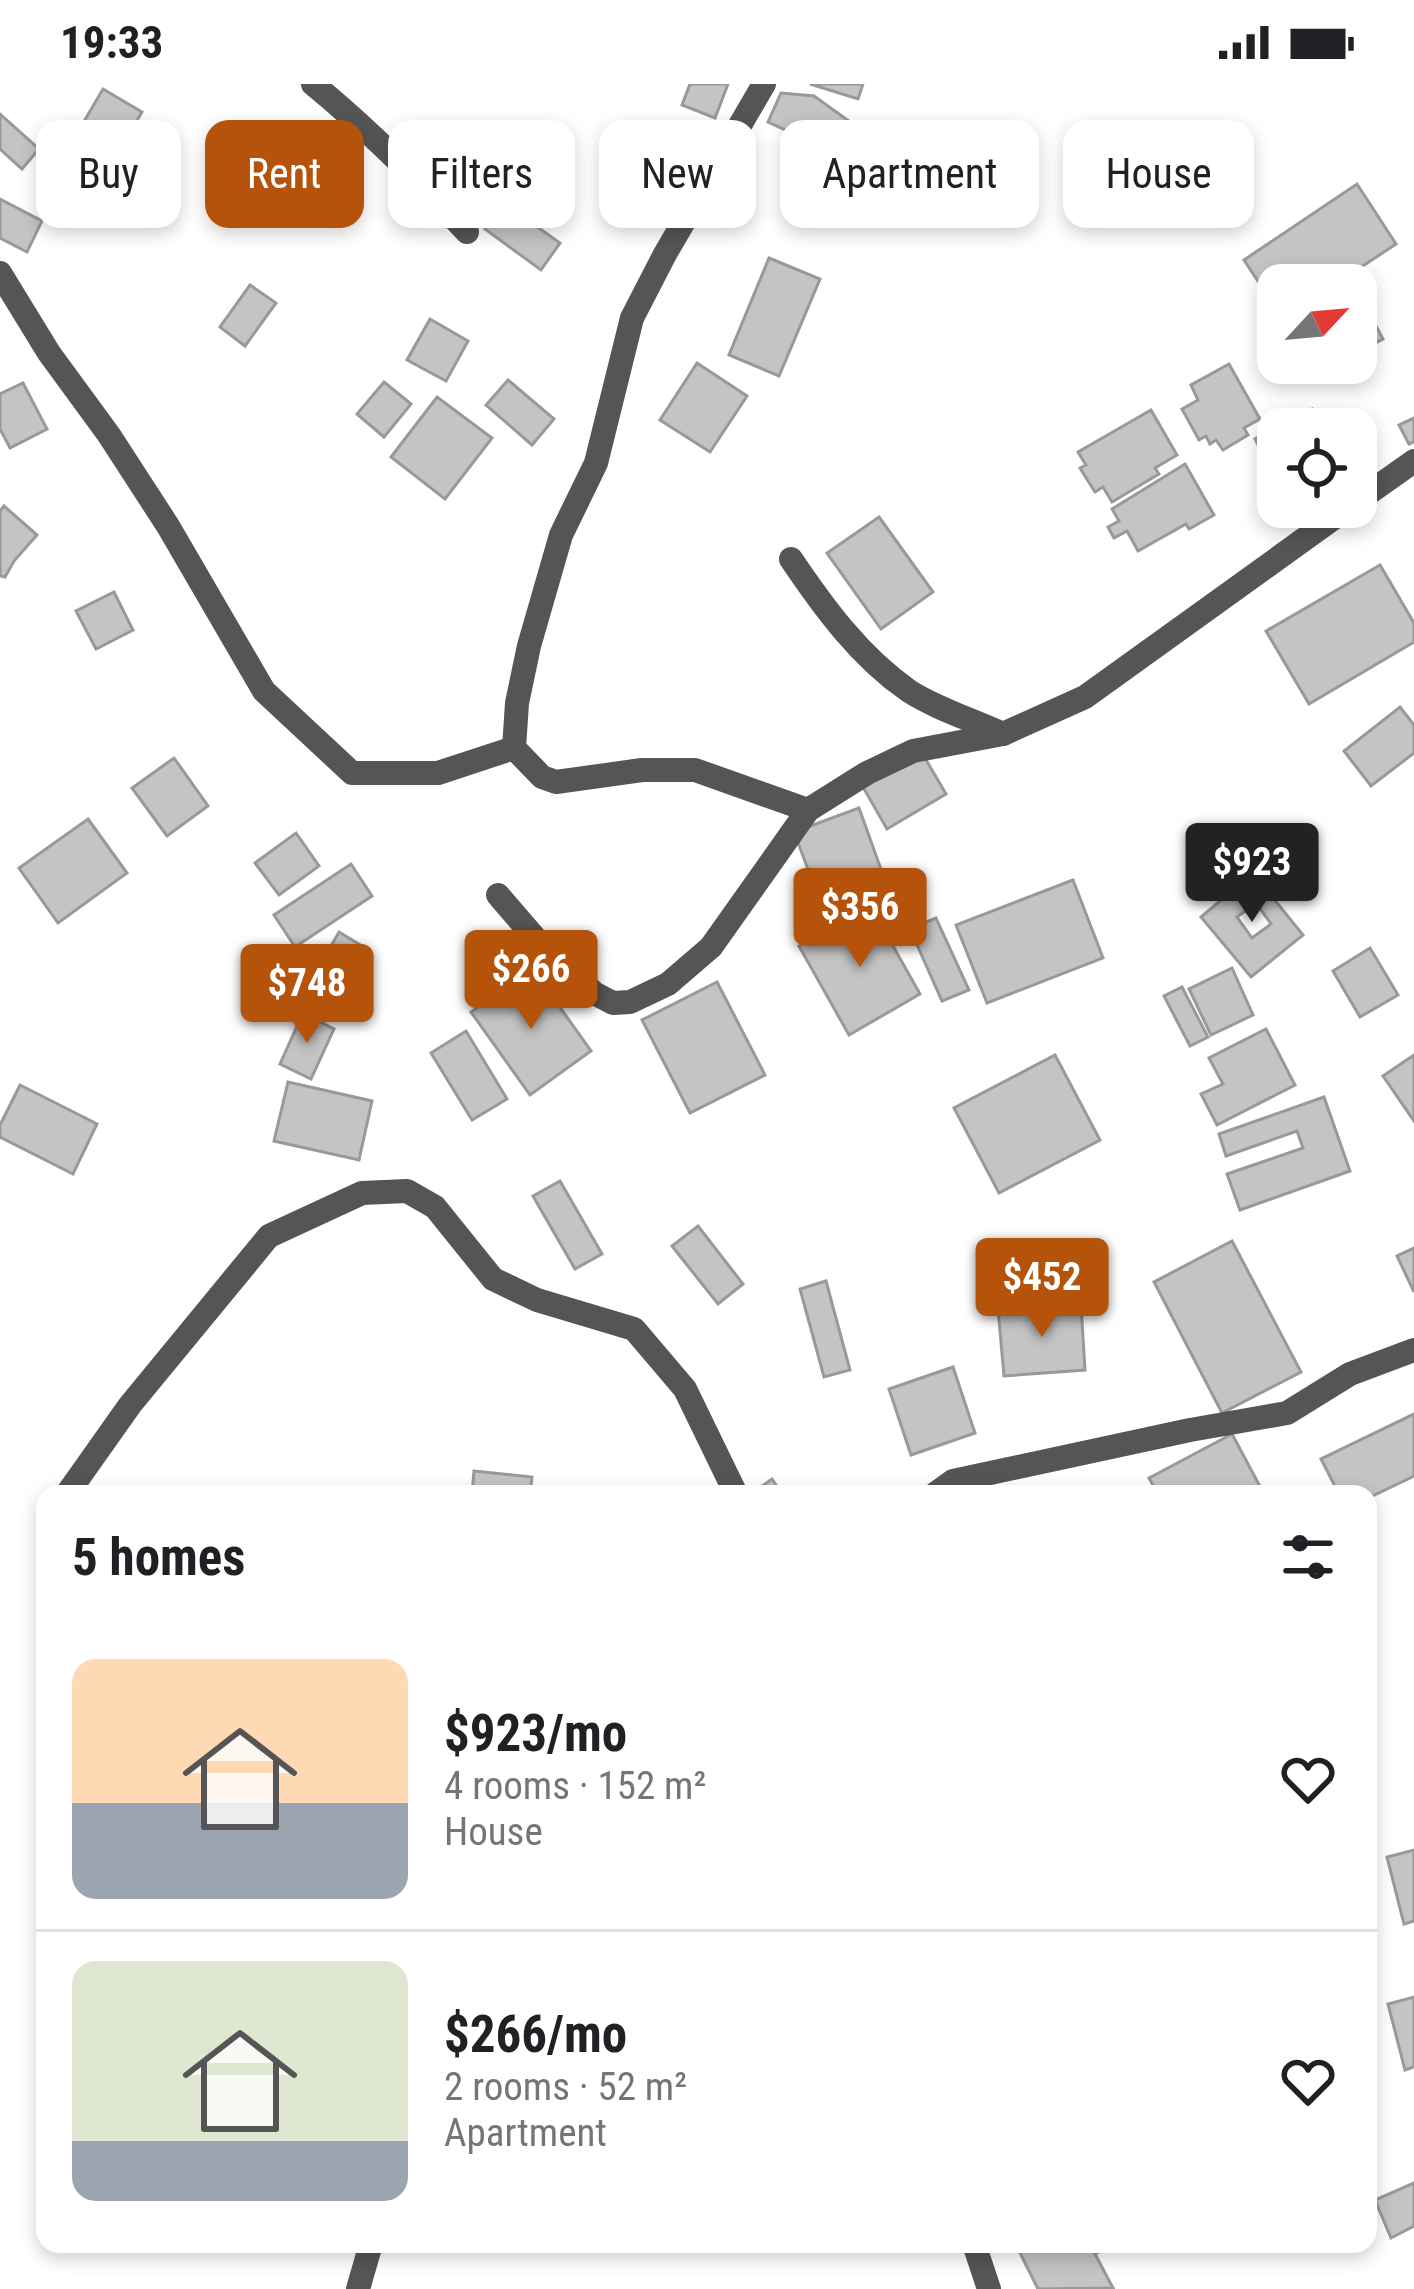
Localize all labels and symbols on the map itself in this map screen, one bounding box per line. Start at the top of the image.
north arrow [1257,264,1377,384]
pin: $923 [1181,823,1323,925]
pin: $356 [789,868,931,970]
pin: $266 [460,930,602,1032]
pin: $748 [236,944,378,1046]
pin: $452 [971,1238,1113,1340]

